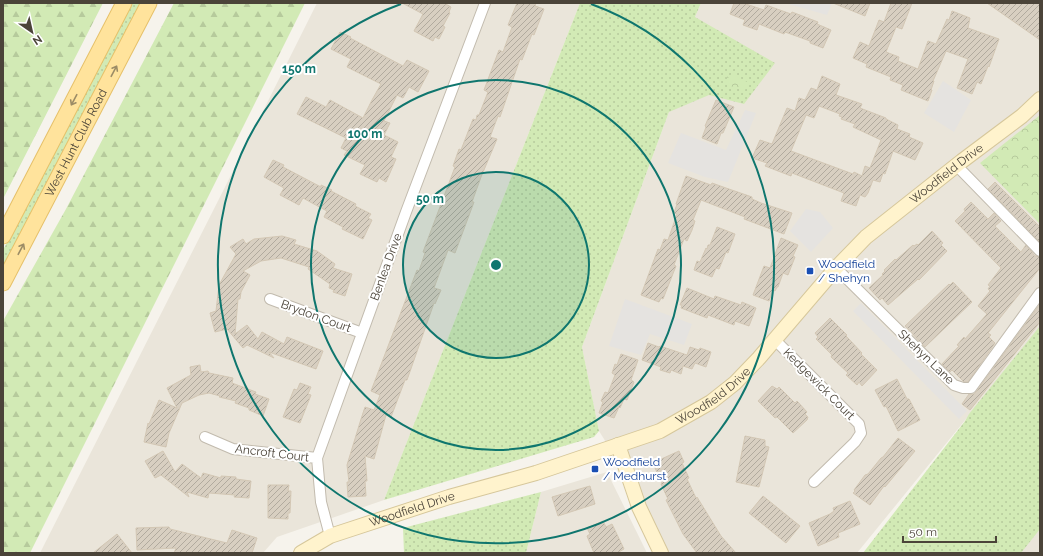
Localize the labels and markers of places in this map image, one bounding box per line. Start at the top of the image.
place label: Woodfield / Shehyn [818,257,875,285]
centre of rings [489,258,503,272]
marker: Woodfield / Shehyn [805,266,815,276]
place label: Woodfield / Medhurst [603,455,666,483]
marker: Woodfield / Medhurst [590,464,600,474]

